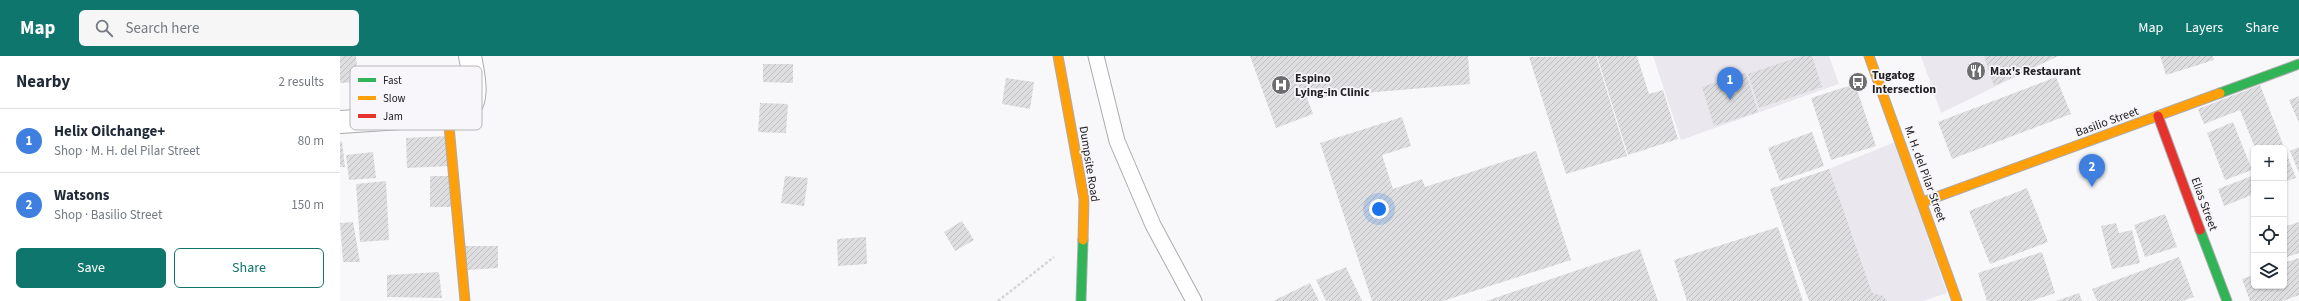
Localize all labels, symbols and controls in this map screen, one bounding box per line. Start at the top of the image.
search box [79,10,359,46]
text: Map [20,15,55,42]
icon: search [93,17,115,39]
text: Search here [125,18,199,39]
text: Map [2138,18,2163,38]
text: Layers [2185,18,2223,38]
text: Share [2245,18,2279,38]
restaurant icon: Max's Restaurant [1965,60,1987,82]
place label: Max's Restaurant [1990,63,2081,80]
legend [350,66,482,130]
pin: 1 [1717,67,1743,100]
place label: Tugatog Intersection [1872,67,1936,98]
text: Nearby [16,70,70,94]
place label: Espino Lying-in Clinic [1295,70,1370,101]
bus stop icon: Tugatog Intersection [1847,71,1869,93]
text: 2 results [279,73,324,91]
text: Fast [383,73,402,88]
hospital icon: Espino Lying-in Clinic [1270,74,1292,96]
text: Slow [383,91,406,106]
street label: Basilio Street [2073,103,2141,141]
text: Jam [383,109,403,124]
text: Helix Oilchange+ [54,121,165,142]
street label: M. H. del Pilar Street [1900,124,1950,224]
street label: Dumpsite Road [1075,125,1103,203]
text: 1 [26,132,32,150]
text: 80 m [298,132,324,150]
text: Shop · M. H. del Pilar Street [54,142,200,160]
map controls [2251,145,2287,289]
button: + [2251,145,2287,181]
pin: 2 [2079,154,2105,187]
street label: Elias Street [2186,175,2222,233]
button: − [2251,181,2287,217]
text: Watsons [54,185,109,206]
text: 2 [26,196,32,214]
text: 150 m [291,196,324,214]
your location [1369,199,1389,219]
text: Shop · Basilio Street [54,206,162,224]
button: locate [2251,217,2287,253]
button: Save [16,248,166,288]
button: Share [174,248,324,288]
button: layers [2251,253,2287,289]

